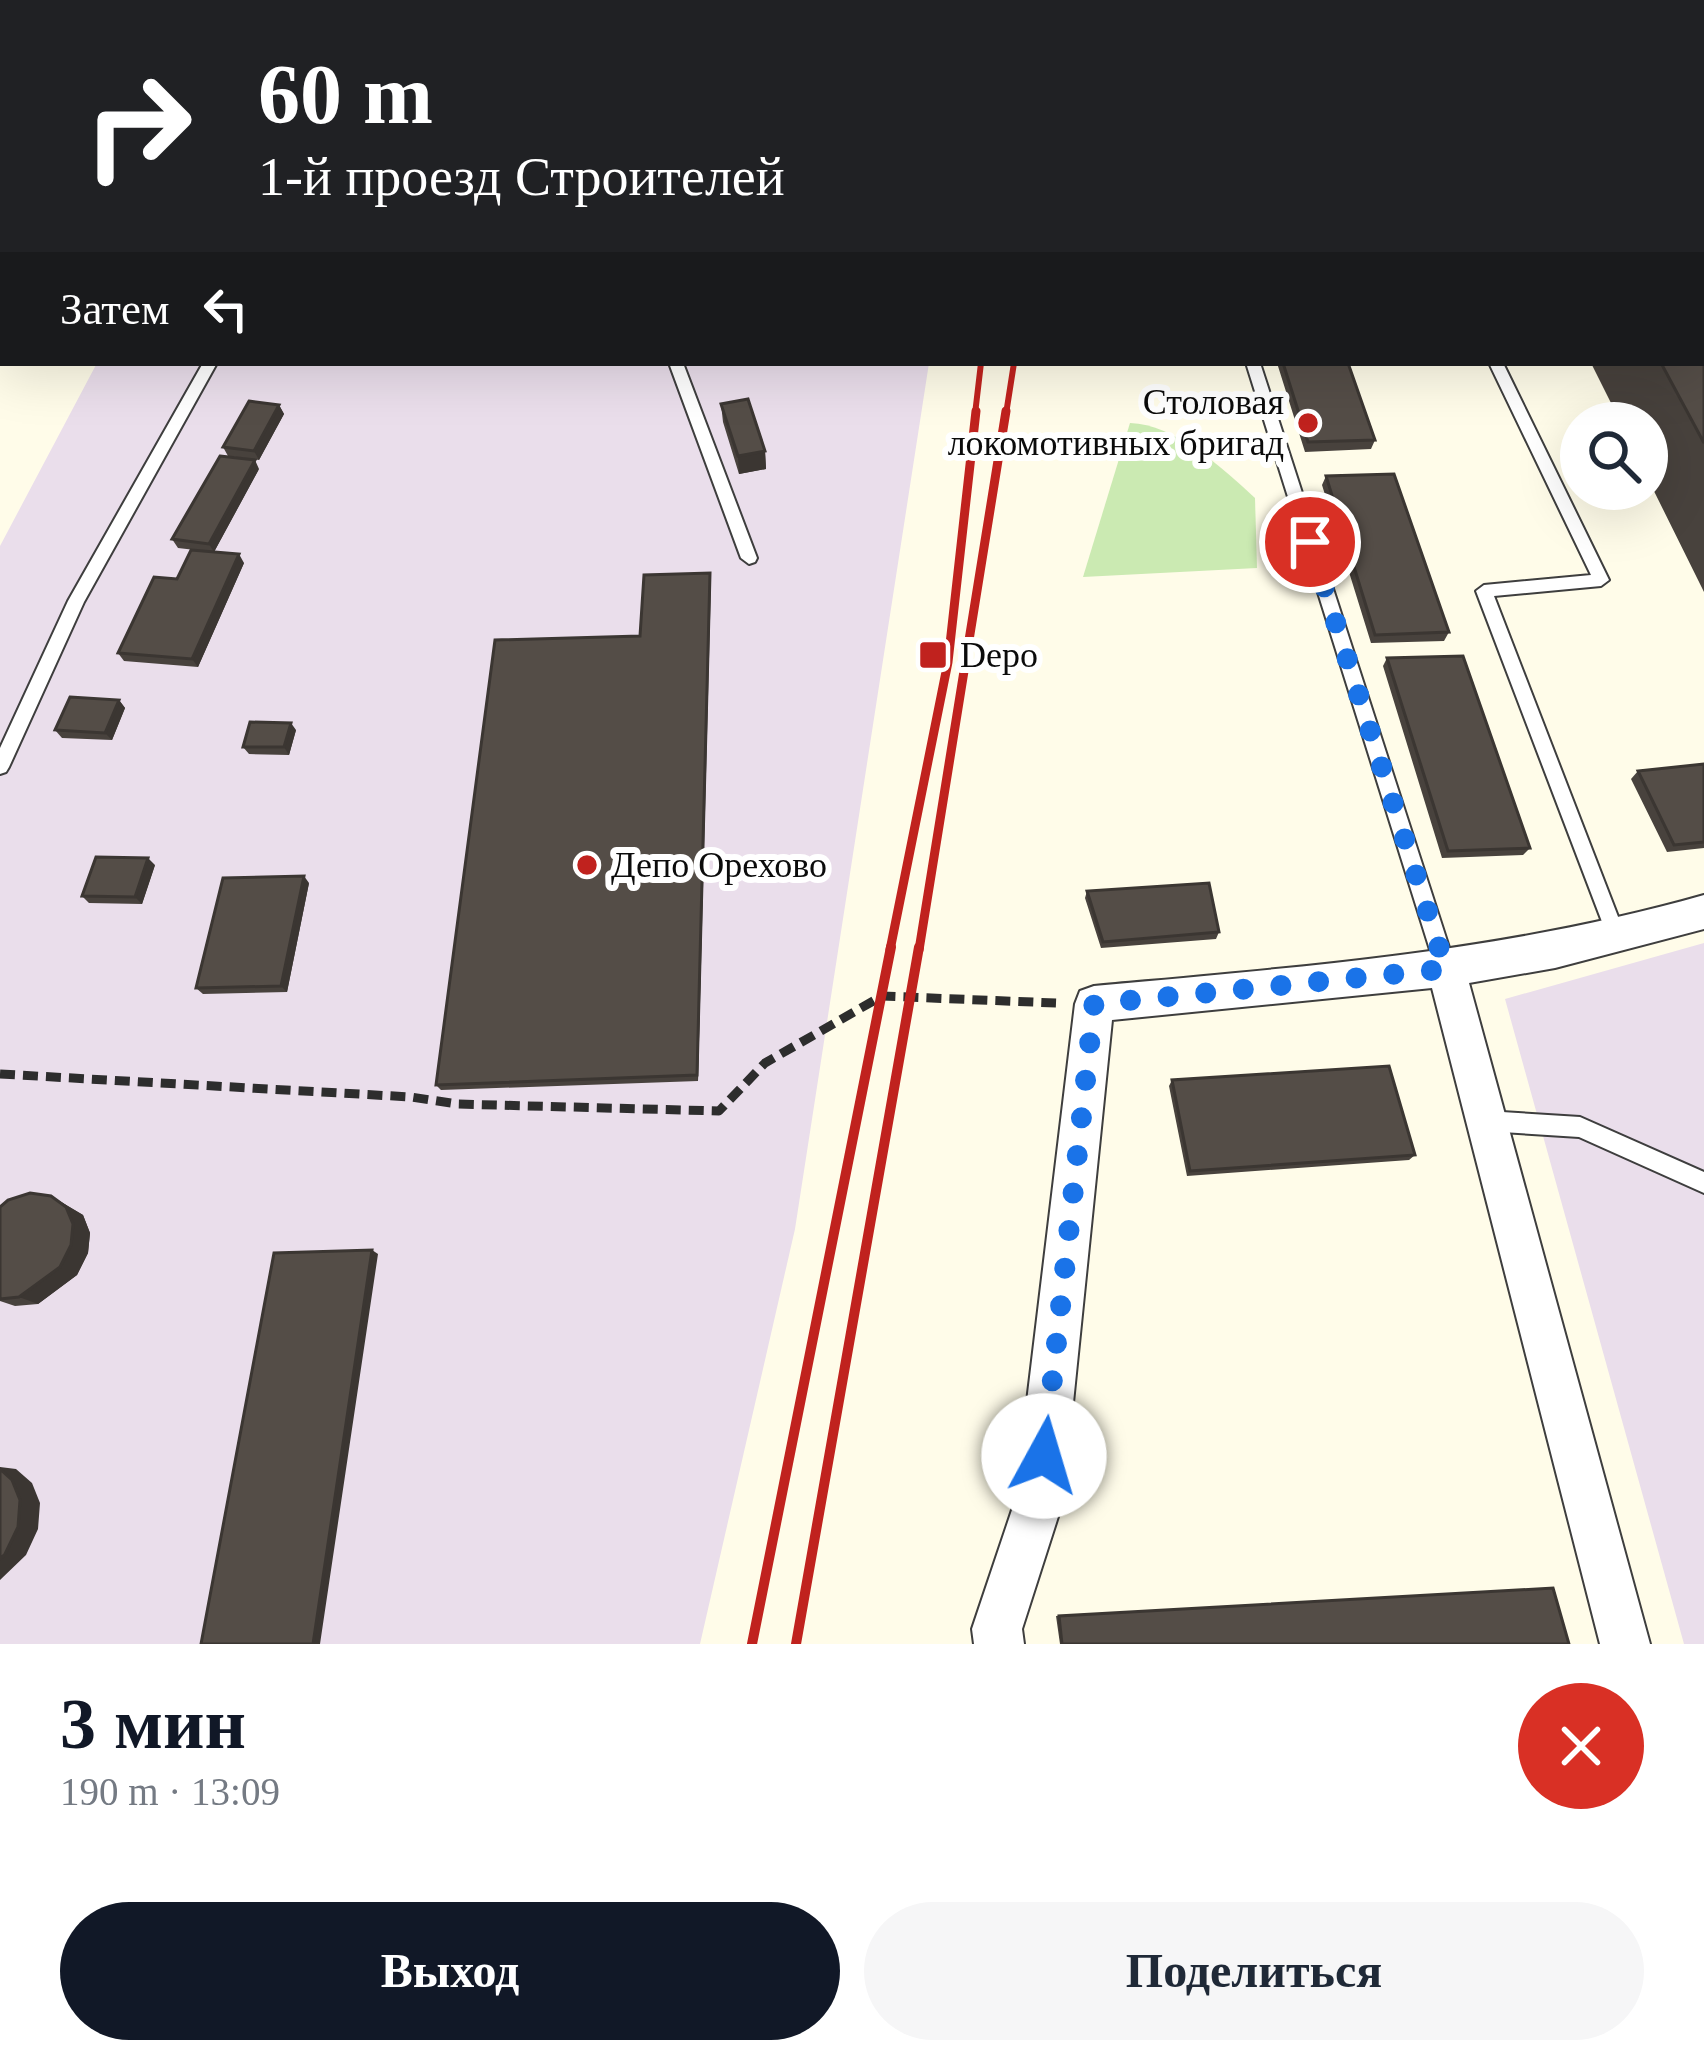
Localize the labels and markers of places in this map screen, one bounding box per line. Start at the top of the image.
place label: Столовая локомотивных бригад [948,382,1284,463]
marker: Столовая локомотивных бригад [1295,410,1321,436]
pin [1259,491,1361,593]
place label: Depo [960,635,1038,675]
marker: Depo [917,639,949,671]
place label: Депо Орехово [611,845,827,885]
marker: Депо Орехово [574,852,600,878]

